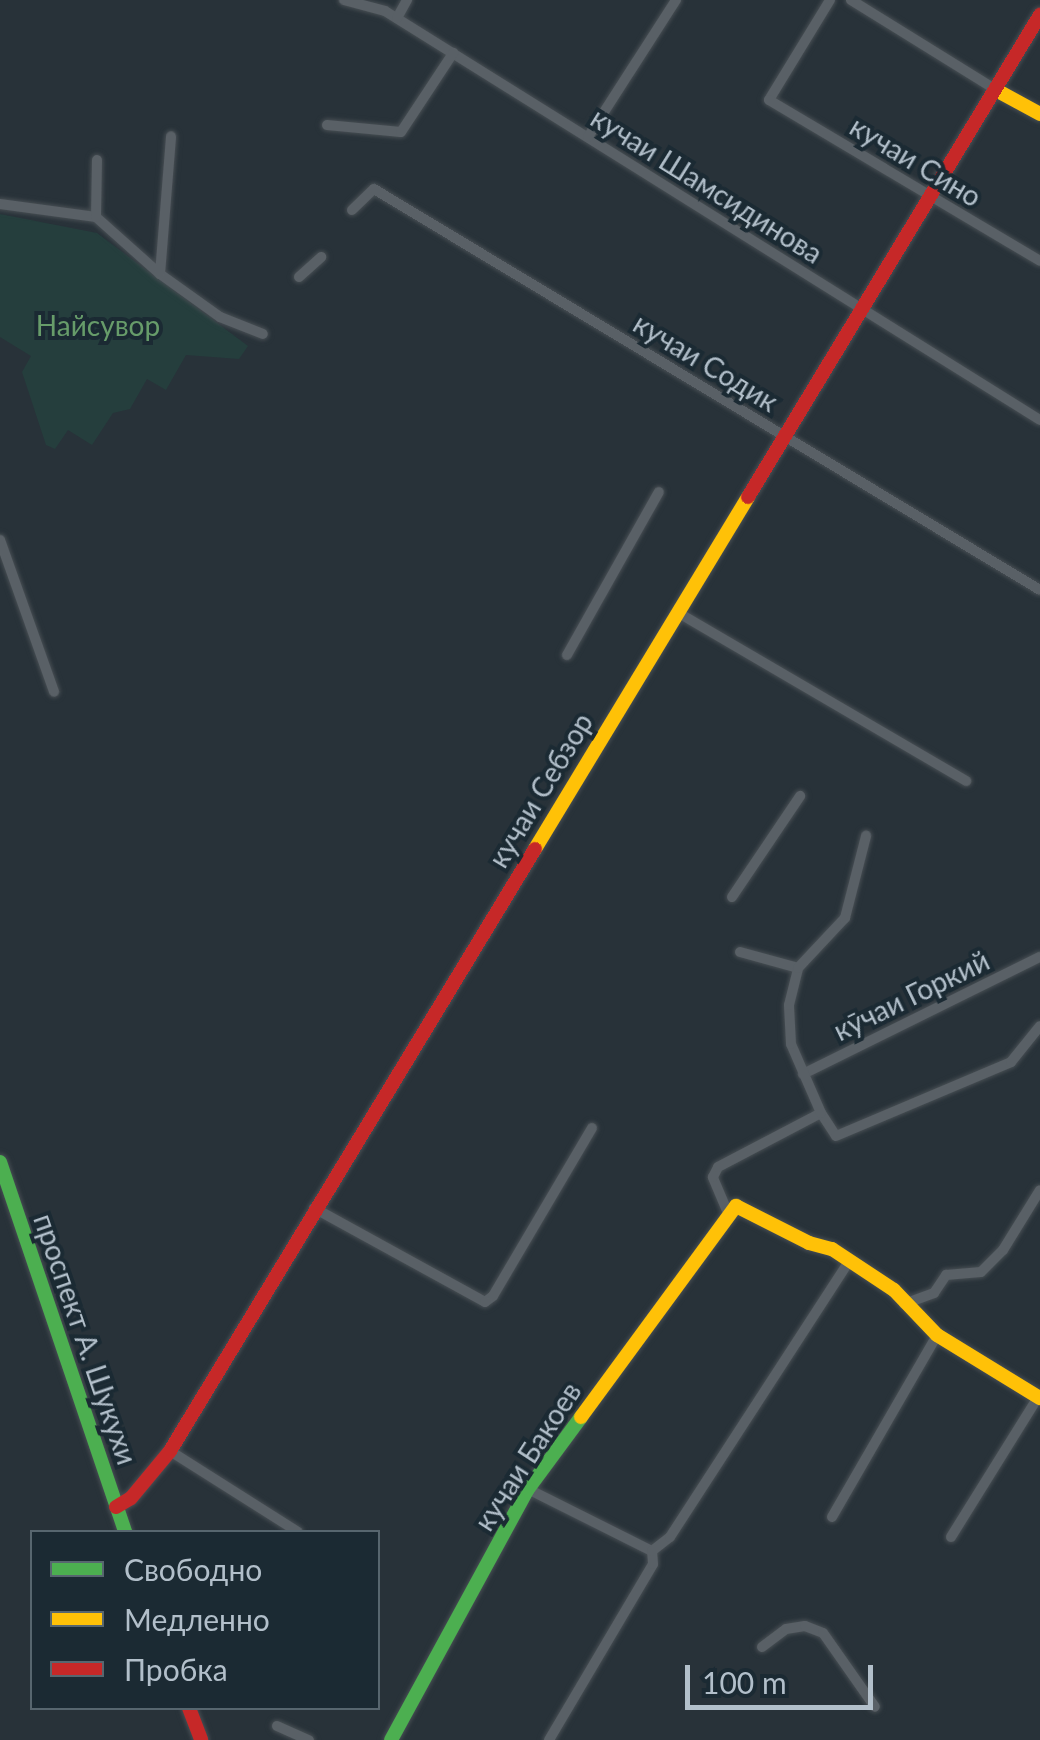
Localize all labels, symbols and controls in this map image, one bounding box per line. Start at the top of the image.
street label: кучаи Шамсидинова [585,100,829,270]
street label: кучаи Сино [844,109,988,213]
street label: кучаи Содик [628,306,784,418]
park label: Найсувор [36,308,160,342]
street label: кучаи Себзор [481,707,599,873]
street label: кӯчаи Горкий [828,943,994,1047]
street label: проспект А. Шукухи [27,1209,145,1469]
street label: кучаи Бакоев [467,1375,587,1537]
legend [30,1530,380,1710]
text: Свободно [124,1551,262,1587]
text: Медленно [124,1601,270,1637]
scale bar [690,1645,878,1707]
text: Пробка [124,1651,228,1687]
text: 100 m [702,1664,787,1700]

